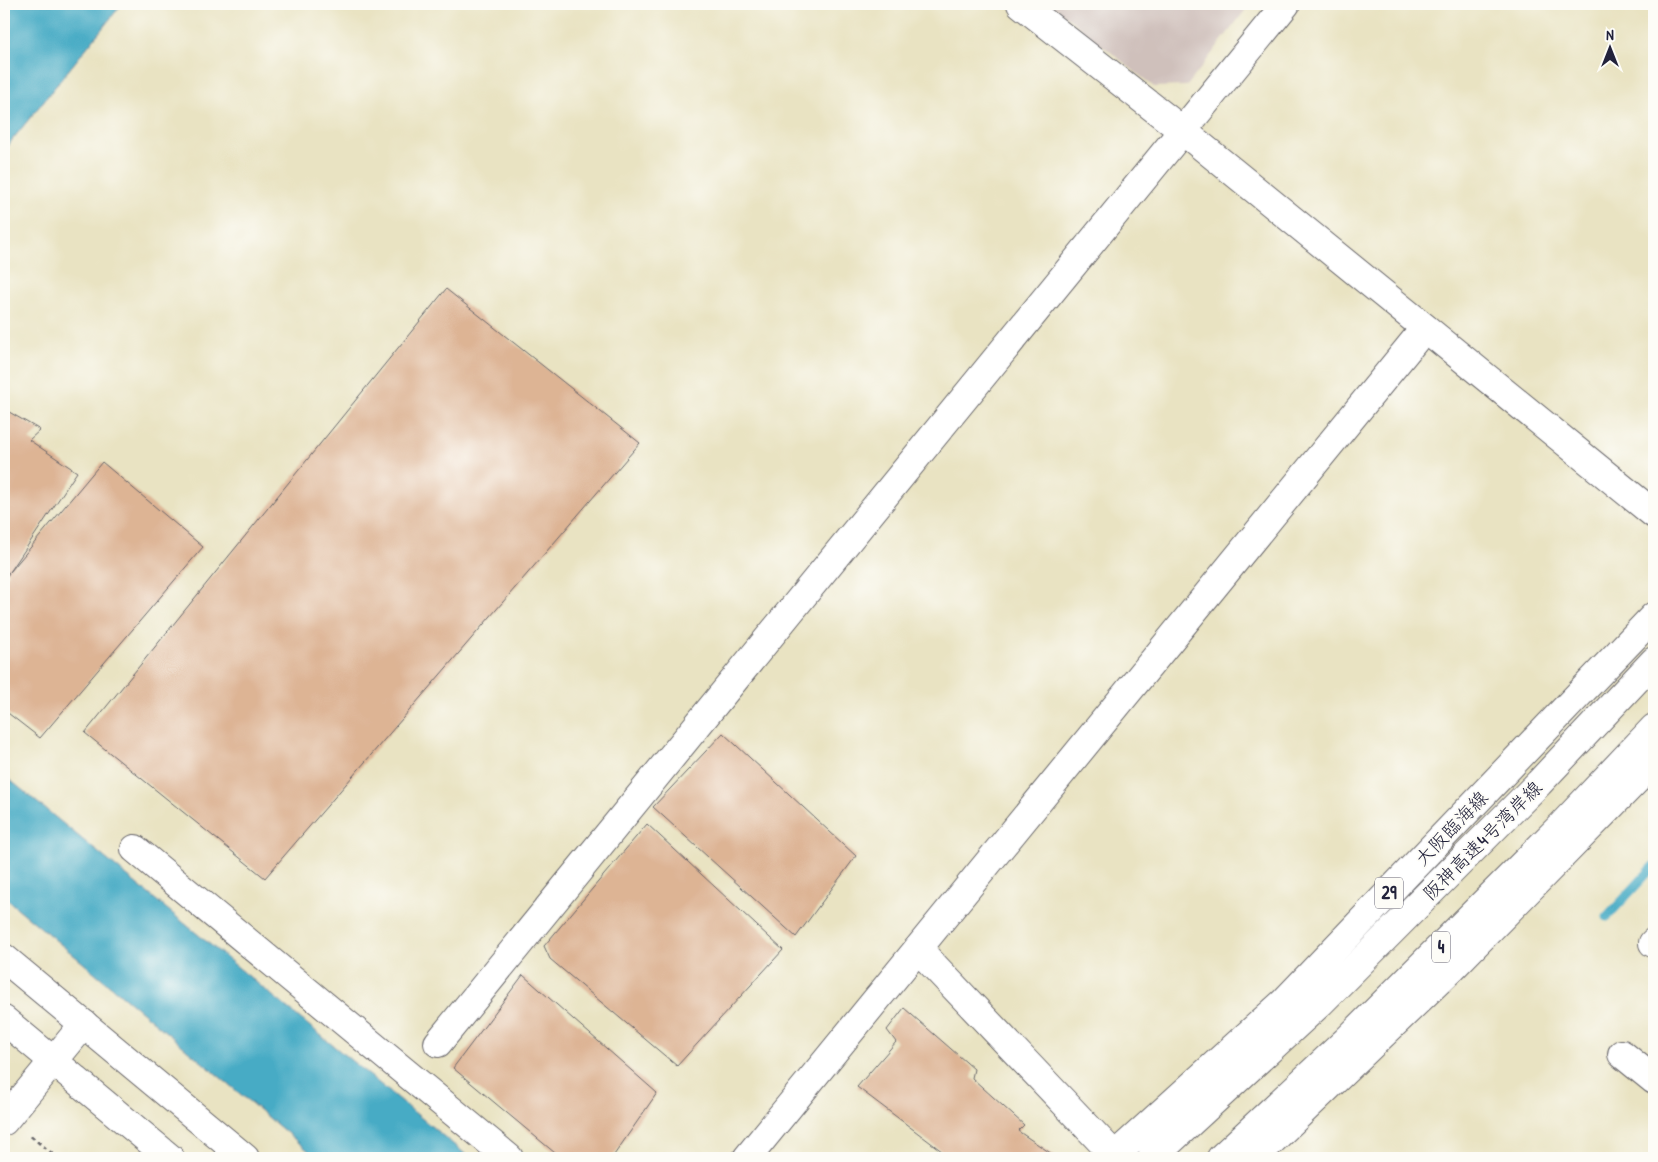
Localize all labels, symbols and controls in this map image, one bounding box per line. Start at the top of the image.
north arrow [1586,22,1636,72]
text: N [1606,25,1614,44]
street label: 阪神高速4号湾岸線 [1417,775,1547,905]
street label: 大阪臨海線 [1409,785,1493,871]
road number: 29 [1375,878,1403,908]
road number: 4 [1432,932,1450,962]

